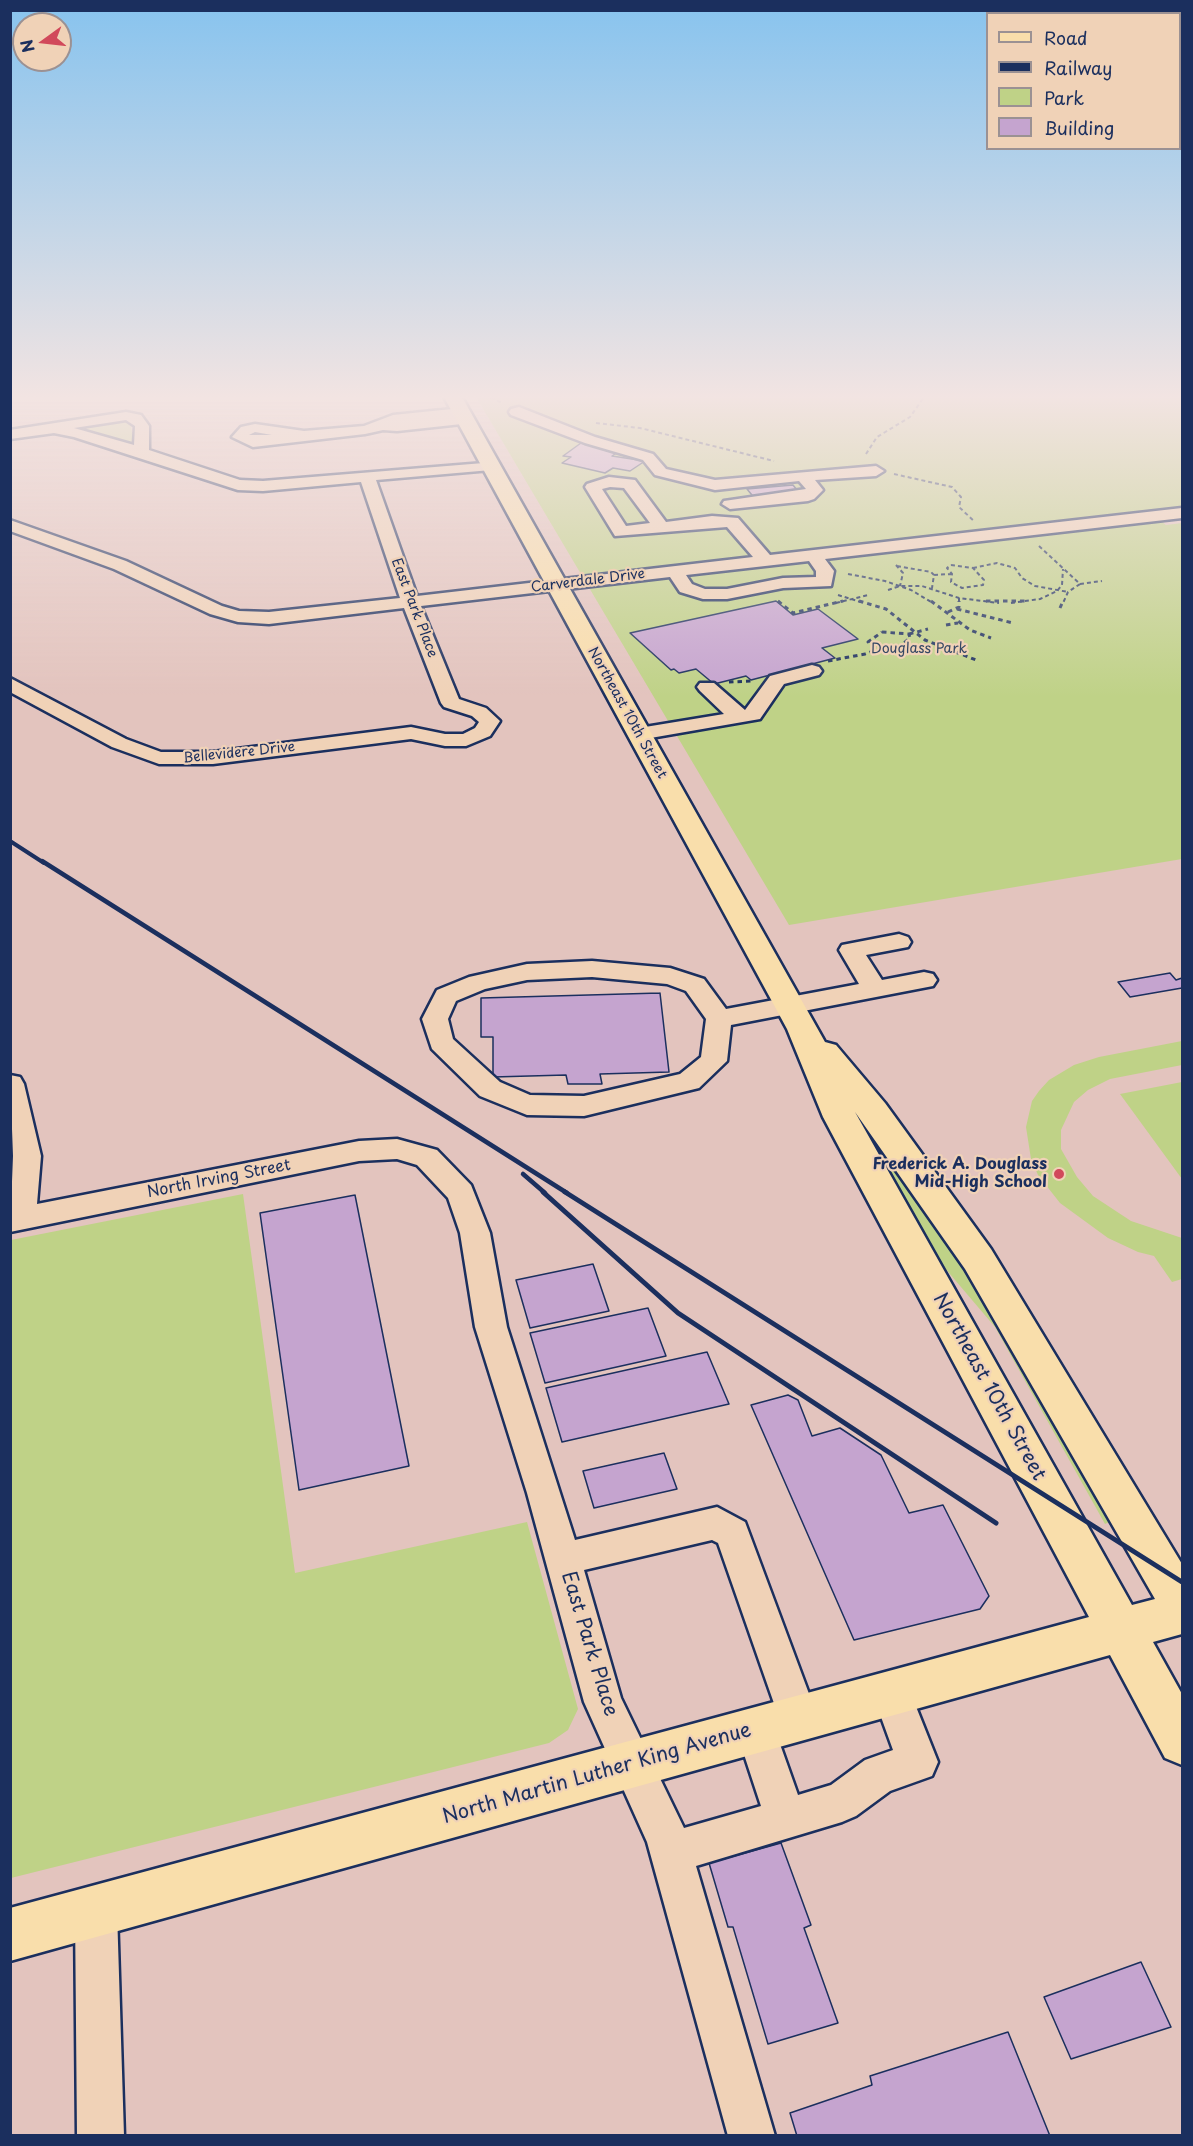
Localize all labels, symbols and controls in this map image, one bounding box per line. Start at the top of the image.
north arrow [12,12,72,72]
legend [986,12,1181,150]
text: Road [1044,24,1088,51]
text: N [13,37,40,55]
text: Railway [1044,54,1112,81]
text: Park [1044,84,1084,111]
text: Building [1044,114,1114,141]
street label: East Park Place [387,556,441,660]
street label: Carverdale Drive [530,566,646,596]
park label: Douglass Park [871,641,967,657]
street label: Northeast 10th Street [584,644,670,782]
street label: Bellevidere Drive [182,739,296,767]
place label: Frederick A. Douglass Mid-High School [872,1155,1047,1193]
street label: North Irving Street [146,1156,292,1202]
marker: Frederick A. Douglass Mid-High School [1052,1167,1066,1181]
street label: Northeast 10th Street [927,1289,1051,1485]
street label: East Park Place [556,1569,622,1719]
street label: North Martin Luther King Avenue [440,1718,754,1830]

